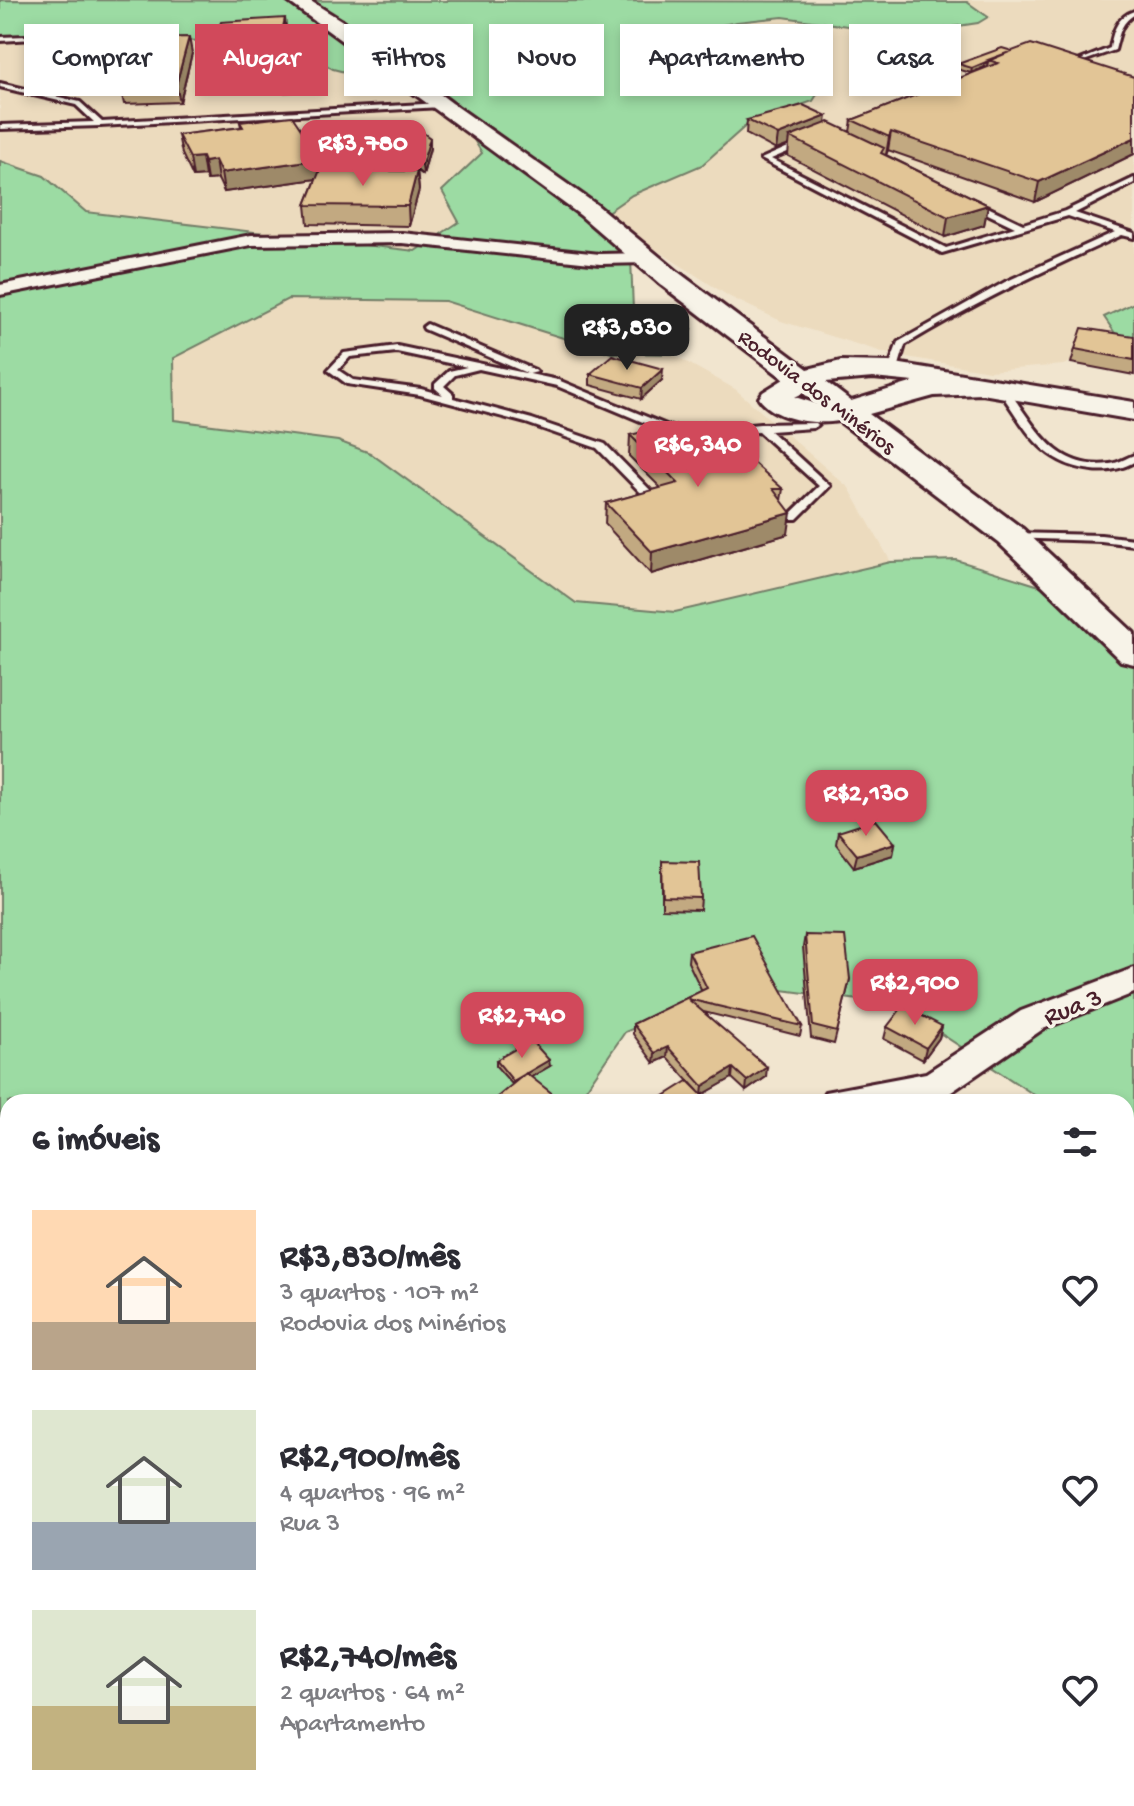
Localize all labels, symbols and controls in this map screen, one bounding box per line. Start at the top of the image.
chip: Comprar [24,24,179,96]
chip: Alugar [195,24,328,96]
chip: Filtros [344,24,473,96]
chip: Novo [489,24,604,96]
chip: Apartamento [620,24,833,96]
chip: Casa [849,24,961,96]
pin: R$3,780 [289,120,437,188]
text: R$3,780 [318,130,408,161]
pin: R$3,830 [553,304,701,372]
text: R$3,830 [582,314,672,345]
street label: Rodovia dos Minérios [732,325,900,461]
pin: R$6,340 [624,421,772,489]
text: R$6,340 [654,431,742,462]
pin: R$2,130 [792,770,940,838]
text: R$2,130 [824,780,908,811]
pin: R$2,900 [841,959,989,1027]
text: R$2,900 [871,969,959,1000]
street label: Rua 3 [1040,984,1107,1035]
pin: R$2,740 [448,992,596,1060]
text: R$2,740 [479,1002,565,1033]
icon: filters [1058,1120,1102,1164]
text: 6 imóveis [32,1122,159,1162]
text: R$3,830/mês [280,1239,459,1279]
icon: home [96,1242,192,1338]
icon: heart [1058,1268,1102,1312]
text: 3 quartos · 107 m² [280,1279,479,1310]
text: Rodovia dos Minérios [280,1310,505,1341]
text: R$2,900/mês [280,1439,458,1479]
icon: home [96,1442,192,1538]
icon: heart [1058,1468,1102,1512]
text: 4 quartos · 96 m² [280,1479,465,1510]
text: Rua 3 [280,1510,340,1541]
text: R$2,740/mês [280,1639,456,1679]
icon: home [96,1642,192,1738]
icon: heart [1058,1668,1102,1712]
text: 2 quartos · 64 m² [280,1679,465,1710]
text: Apartamento [280,1710,425,1741]

